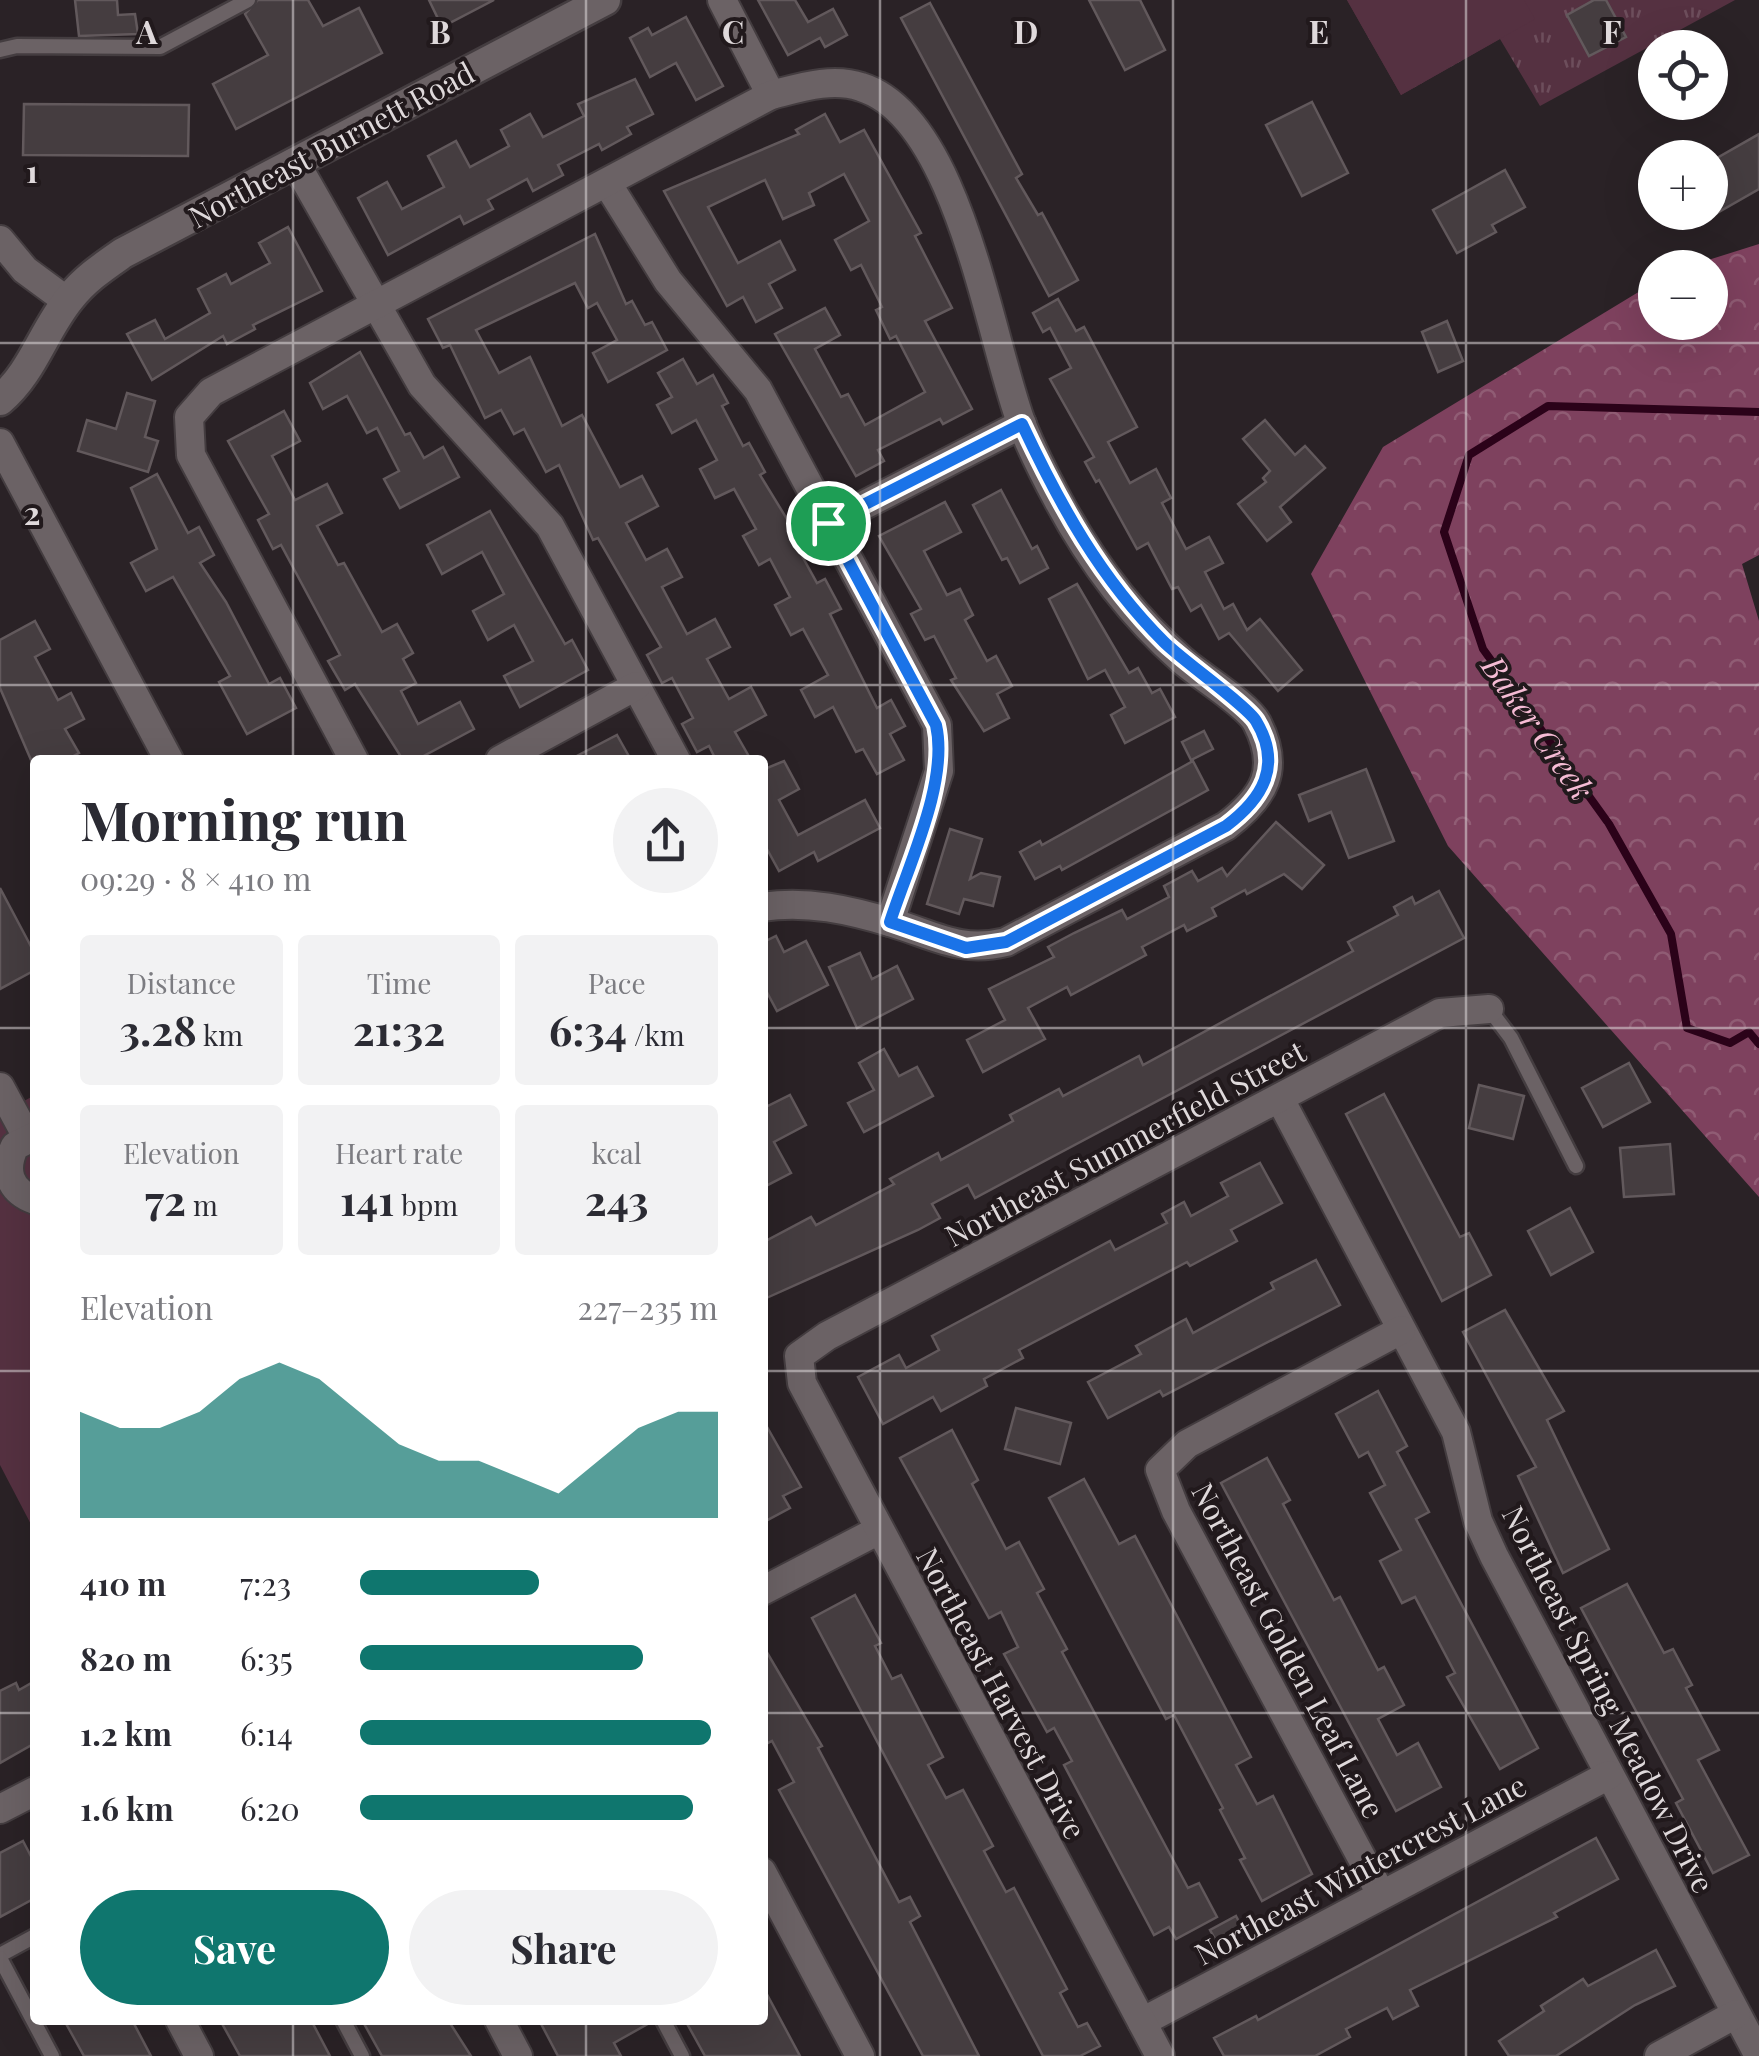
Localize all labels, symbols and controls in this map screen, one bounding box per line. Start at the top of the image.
text: A [135,9,158,52]
text: B [429,9,451,52]
text: C [722,9,744,52]
text: D [1014,9,1038,52]
text: E [1309,9,1329,52]
text: F [1603,9,1622,52]
map controls [1638,30,1728,340]
button: locate [1638,30,1728,120]
street label: Northeast Burnett Road [181,52,481,236]
button: + [1638,140,1728,230]
text: 1 [26,148,38,191]
button: − [1638,250,1728,340]
pin [786,481,871,566]
text: 2 [24,490,40,533]
icon: arrive [801,496,856,551]
water label: Baker Creek [1472,645,1605,808]
text: Morning run [80,781,407,855]
button: share [613,788,718,893]
text: 09:29 · 8 × 410 m [80,856,311,899]
text: Distance [127,964,236,1001]
text: Time [367,964,431,1001]
text: Pace [588,964,646,1001]
text: 3.28 [119,1001,197,1057]
text: 21:32 [353,1001,445,1057]
text: 6:34 [549,1001,627,1057]
text: km [197,1016,243,1053]
text: /km [627,1016,685,1053]
street label: Northeast Summerfield Street [938,1031,1312,1255]
text: Elevation [123,1134,240,1171]
text: Heart rate [335,1134,463,1171]
text: kcal [592,1134,642,1171]
text: 72 [145,1171,186,1227]
text: 141 [340,1171,394,1227]
text: 243 [585,1171,649,1227]
text: m [186,1186,218,1223]
text: bpm [394,1186,458,1223]
text: Elevation [80,1285,213,1328]
text: 227–235 m [577,1285,718,1328]
street label: Northeast Golden Leaf Lane [1184,1475,1394,1825]
street label: Northeast Spring Meadow Drive [1494,1499,1724,1899]
street label: Northeast Harvest Drive [908,1540,1096,1846]
text: 410 m [80,1561,166,1604]
text: 7:23 [240,1561,291,1604]
text: 820 m [80,1636,172,1679]
text: 6:35 [240,1636,293,1679]
text: 1.2 km [80,1711,172,1754]
text: 6:14 [240,1711,293,1754]
street label: Northeast Wintercrest Lane [1187,1765,1533,1973]
text: 1.6 km [80,1786,174,1829]
text: 6:20 [240,1786,300,1829]
button: Save [80,1890,389,2005]
button: Share [409,1890,718,2005]

